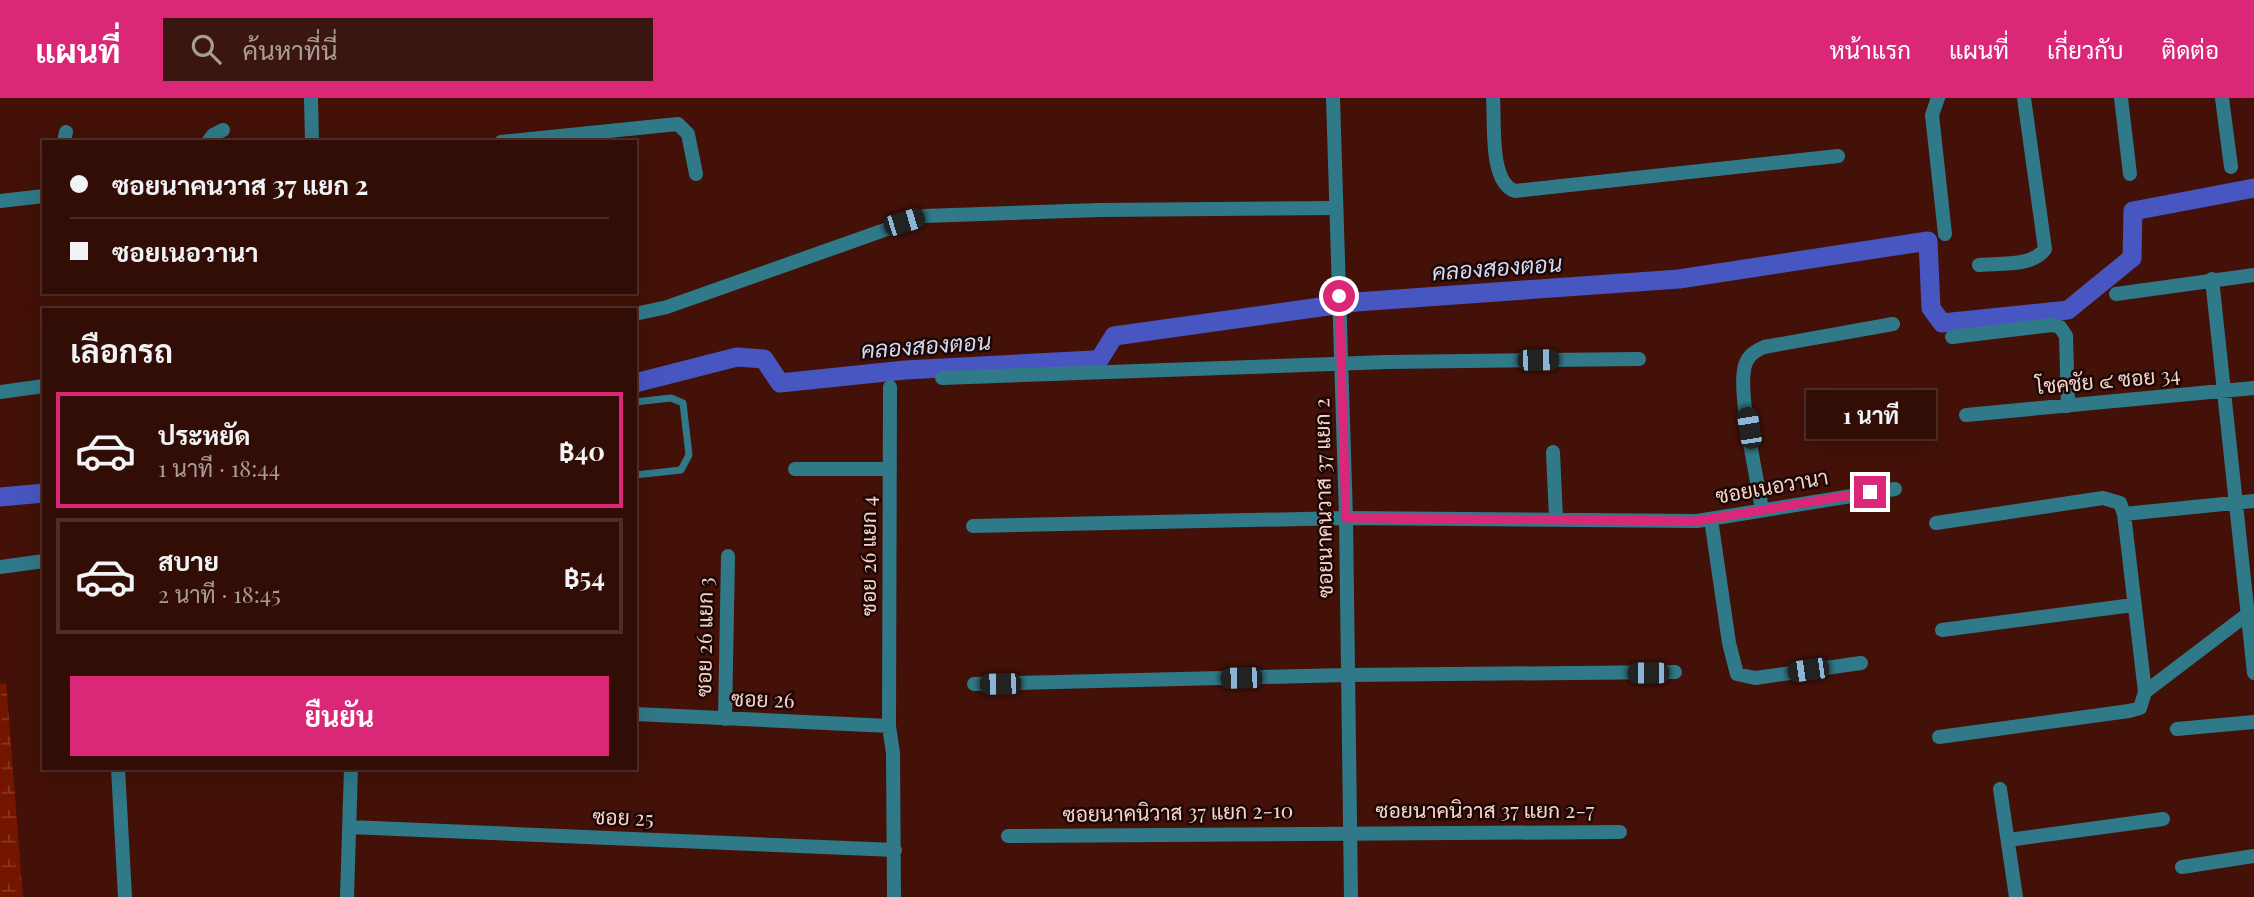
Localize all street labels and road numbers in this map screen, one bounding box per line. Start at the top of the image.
street label: โชคชัย ๔ ซอย 34 [2033,359,2181,399]
street label: ซอยนาคนวาส 37 แยก 2 [1306,398,1338,598]
street label: ซอยเนอวานา [1713,461,1830,509]
street label: ซอย 26 แยก 4 [853,496,881,616]
street label: ซอย 26 แยก 3 [688,577,718,697]
street label: ซอย 26 [731,683,795,713]
street label: ซอยนาคนิวาส 37 แยก 2-10 [1062,795,1294,827]
street label: ซอยนาคนิวาส 37 แยก 2-7 [1376,795,1595,823]
street label: ซอย 25 [592,801,654,831]

